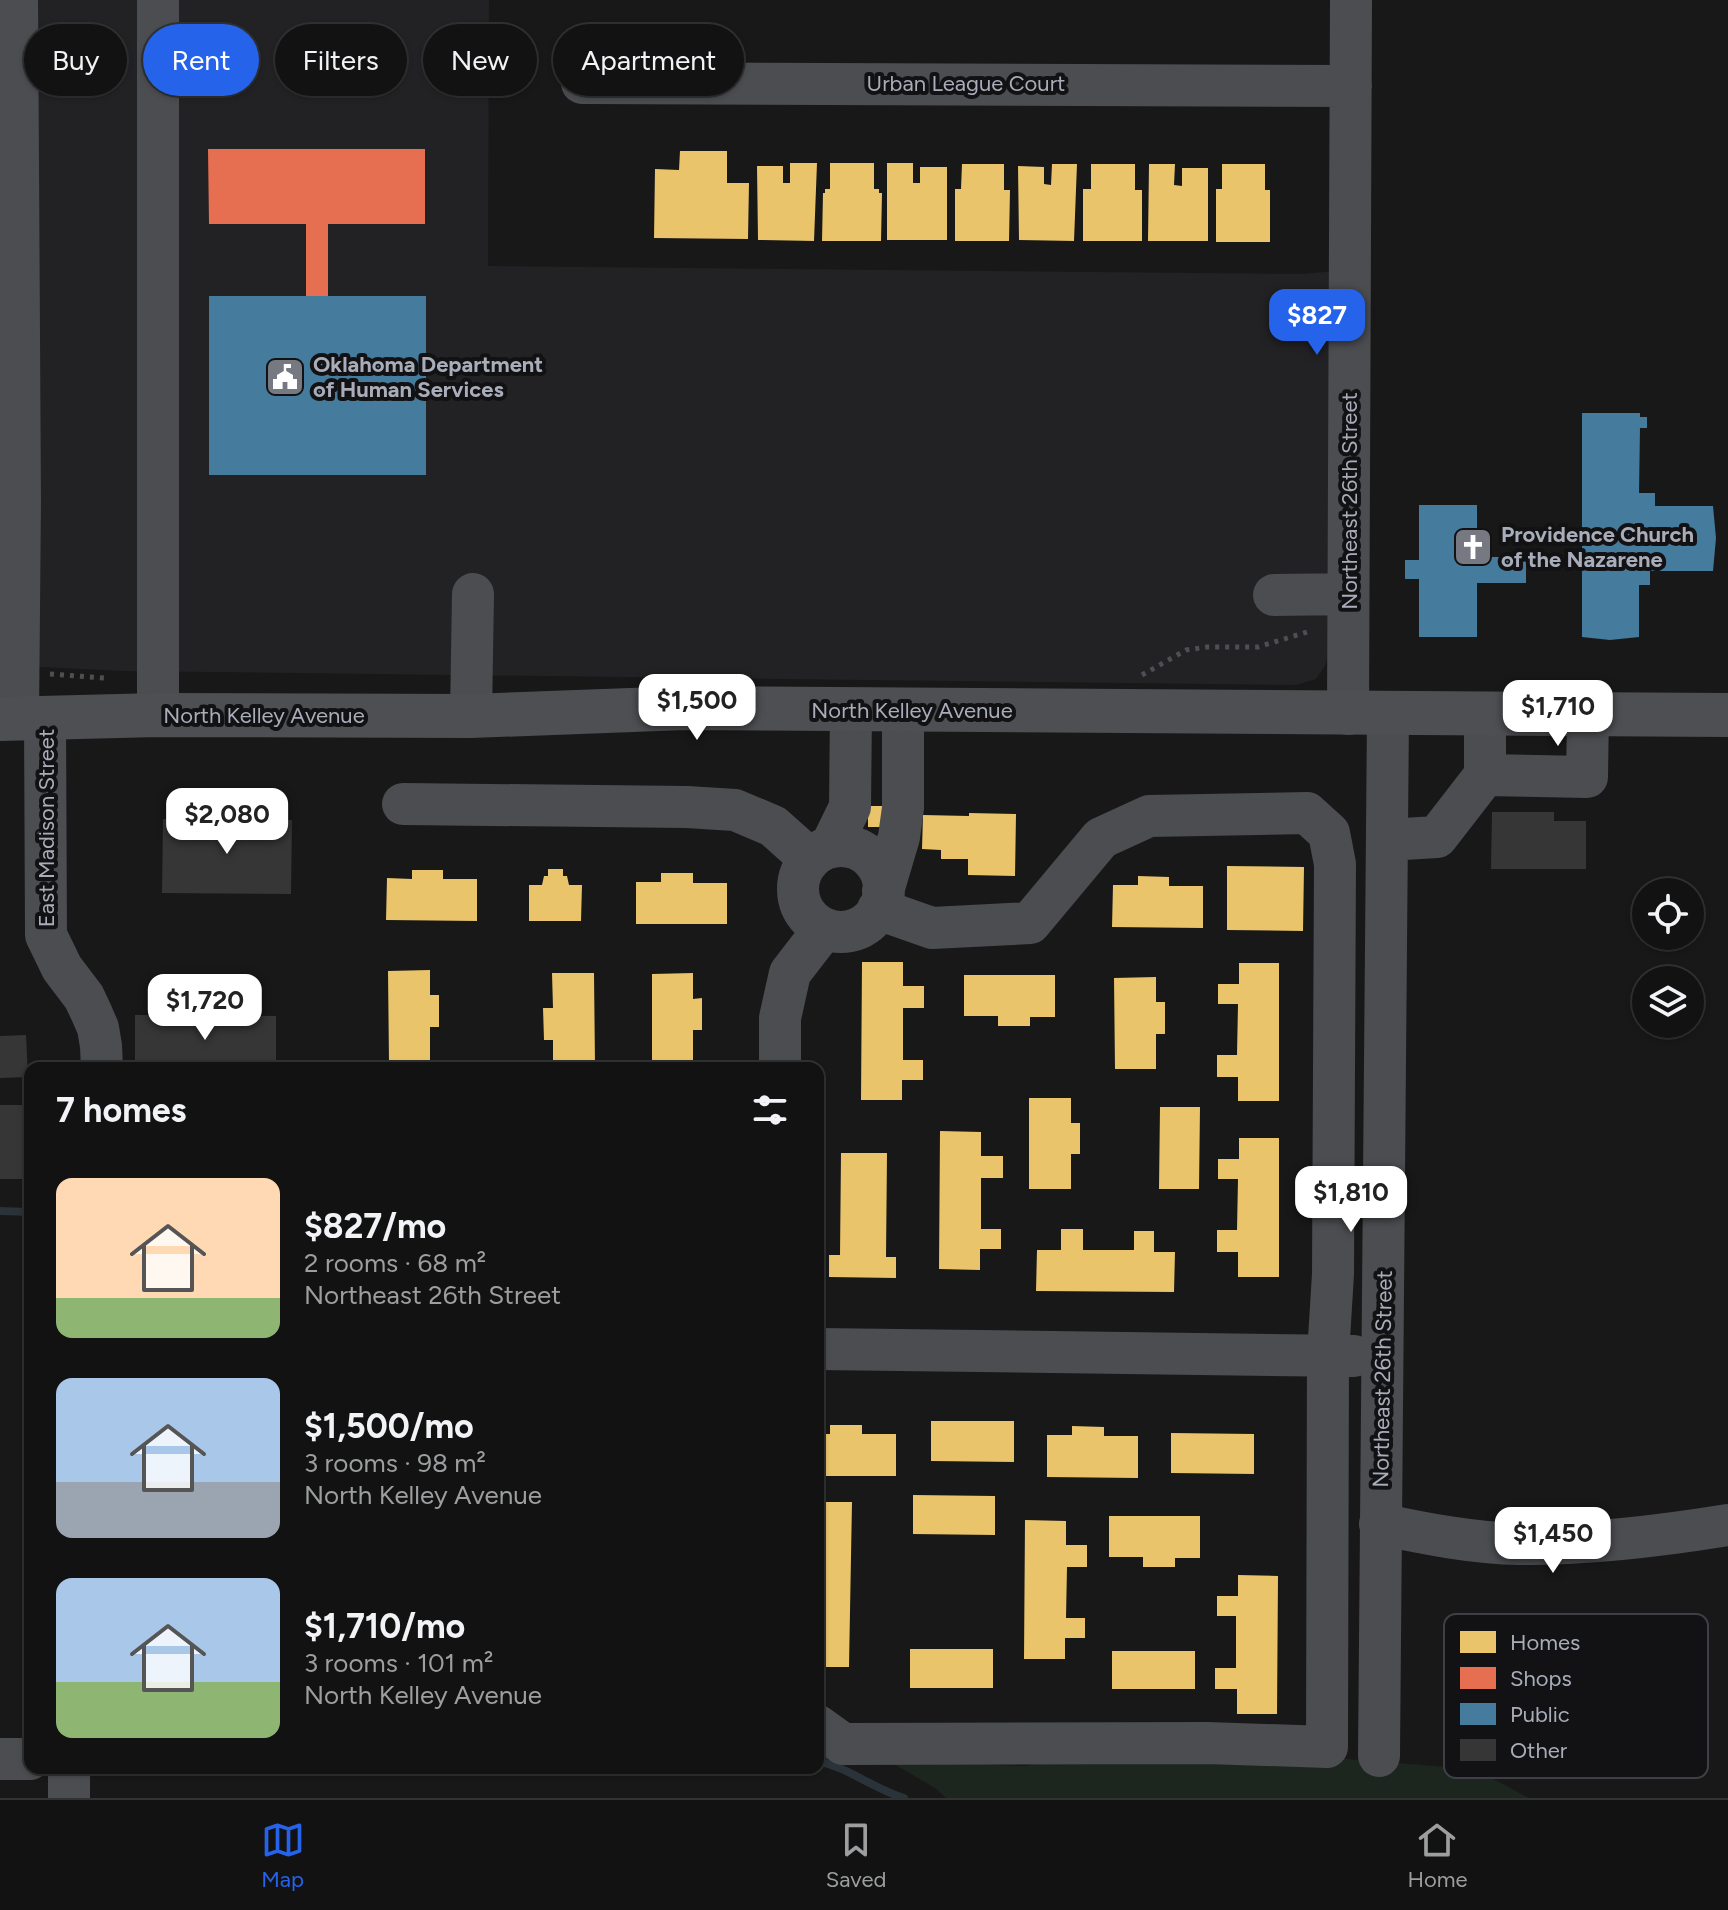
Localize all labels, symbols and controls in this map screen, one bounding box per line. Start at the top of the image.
chip: Buy [24,24,127,96]
chip: Rent [143,24,259,96]
chip: Filters [275,24,407,96]
chip: New [423,24,537,96]
chip: Apartment [553,24,744,96]
street label: Urban League Court [867,70,1065,97]
pin: $827 [1270,289,1364,357]
text: $827 [1287,299,1347,331]
place label: Oklahoma Department of Human Services [313,351,543,403]
public building icon: Oklahoma Department of Human Services [264,356,306,398]
street label: Northeast 26th Street [1336,392,1363,610]
place label: Providence Church of the Nazarene [1501,521,1694,573]
church icon: Providence Church of the Nazarene [1452,526,1494,568]
pin: $1,500 [632,674,762,742]
pin: $1,710 [1493,680,1623,748]
text: $1,500 [657,684,737,716]
text: $1,710 [1521,690,1595,722]
street label: North Kelley Avenue [811,697,1013,724]
street label: North Kelley Avenue [163,702,365,729]
street label: East Madison Street [33,729,60,927]
pin: $2,080 [162,788,292,856]
text: $2,080 [184,798,270,830]
map controls [1632,878,1704,1038]
button: locate [1632,878,1704,950]
button: layers [1632,966,1704,1038]
pin: $1,720 [140,974,270,1042]
text: $1,720 [166,984,244,1016]
icon: filters [748,1088,792,1132]
text: 7 homes [56,1090,186,1131]
pin: $1,810 [1286,1166,1416,1234]
text: $1,810 [1313,1176,1389,1208]
text: $827/mo [304,1206,446,1247]
icon: home [120,1210,216,1306]
text: 2 rooms · 68 m² [304,1247,486,1279]
street label: Northeast 26th Street [1367,1270,1398,1488]
text: Northeast 26th Street [304,1279,561,1311]
text: $1,500/mo [304,1406,474,1447]
icon: home [120,1410,216,1506]
text: 3 rooms · 98 m² [304,1447,486,1479]
text: North Kelley Avenue [304,1479,542,1511]
pin: $1,450 [1488,1507,1618,1575]
text: $1,450 [1513,1517,1593,1549]
text: $1,710/mo [304,1606,465,1647]
icon: home [120,1610,216,1706]
legend [1444,1614,1708,1778]
text: Homes [1510,1629,1580,1656]
text: 3 rooms · 101 m² [304,1647,493,1679]
text: Shops [1510,1665,1572,1692]
text: North Kelley Avenue [304,1679,542,1711]
text: Public [1510,1701,1570,1728]
text: Other [1510,1737,1568,1764]
tab: Map [261,1818,305,1893]
tab: Saved [826,1818,886,1893]
tab: Home [1407,1818,1467,1893]

